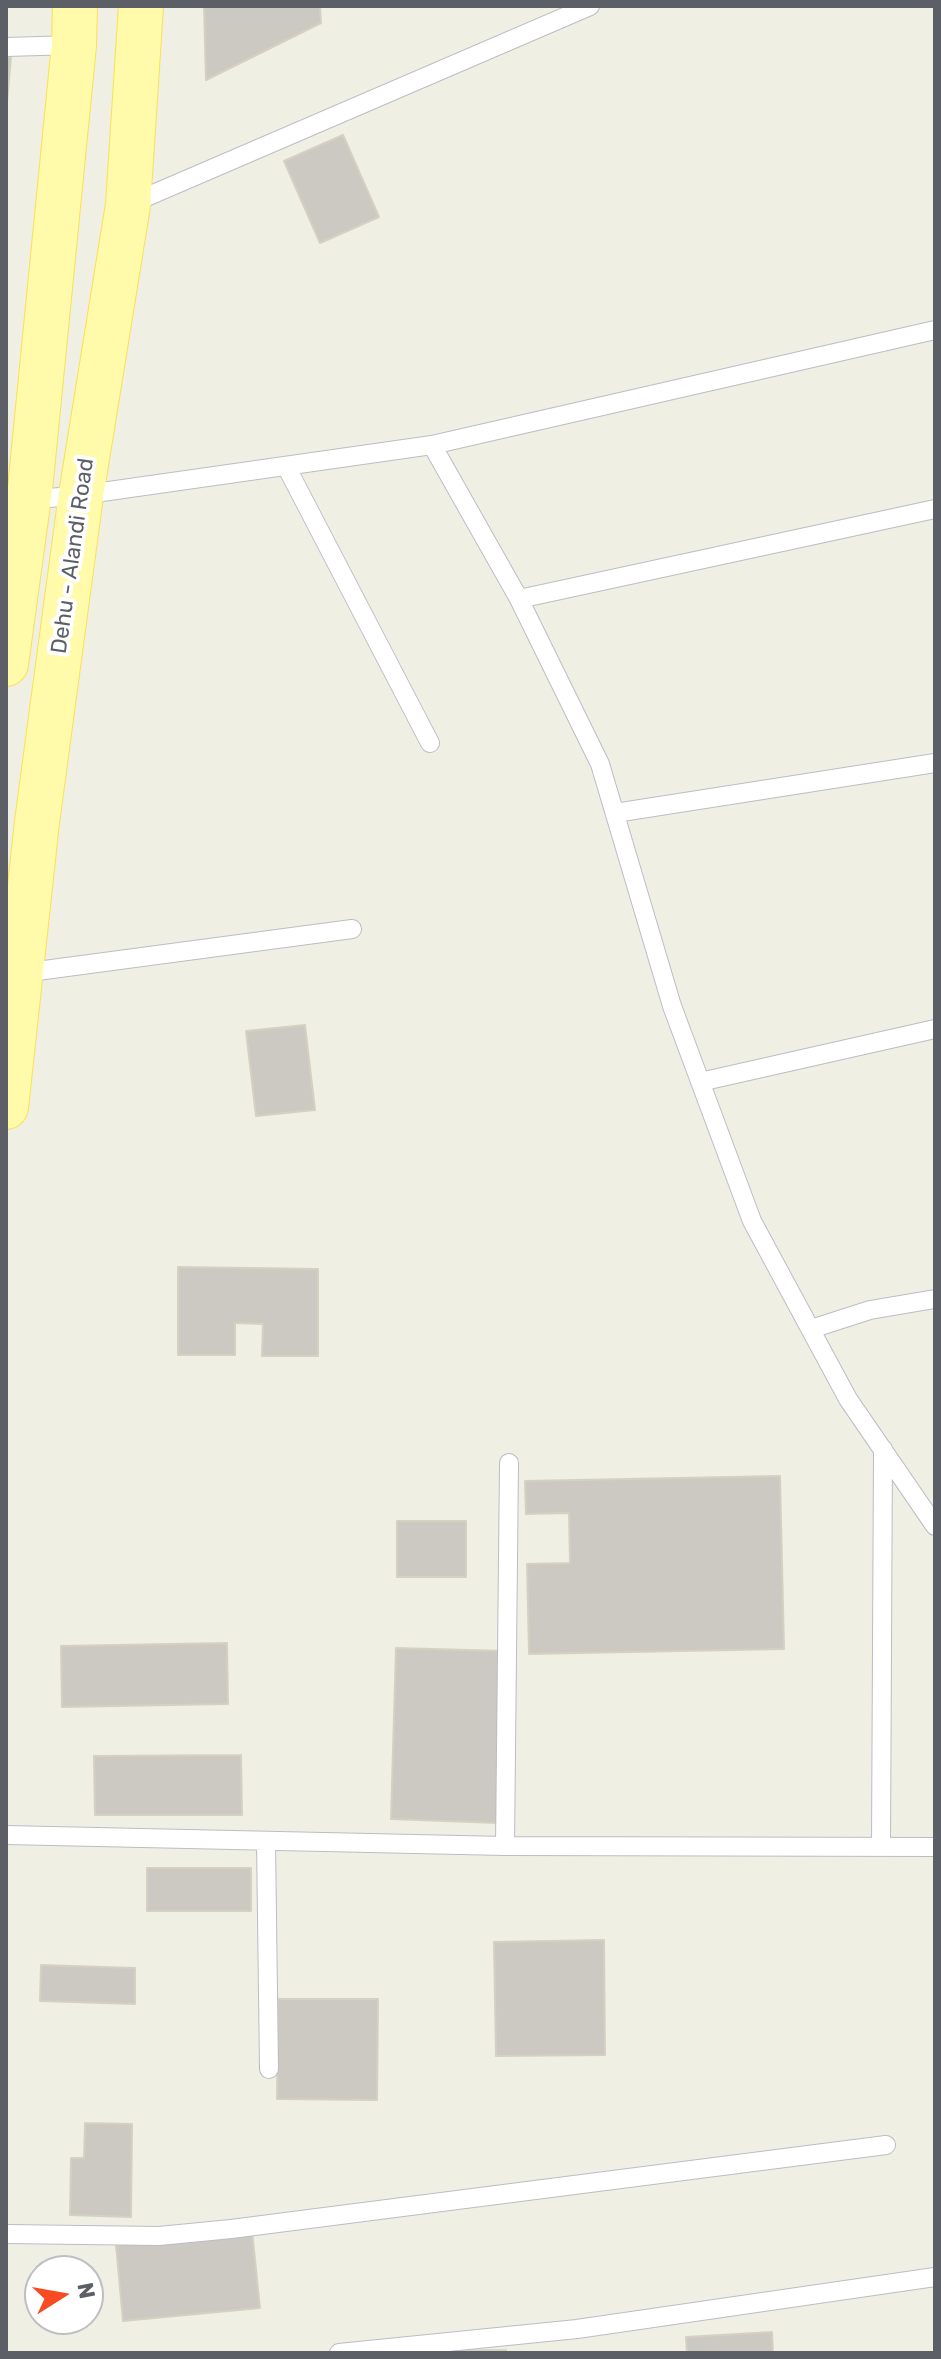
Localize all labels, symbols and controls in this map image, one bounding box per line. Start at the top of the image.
street label: Dehu - Alandi Road [46,457,100,655]
north arrow [24,2255,104,2335]
text: N [71,2280,101,2301]

